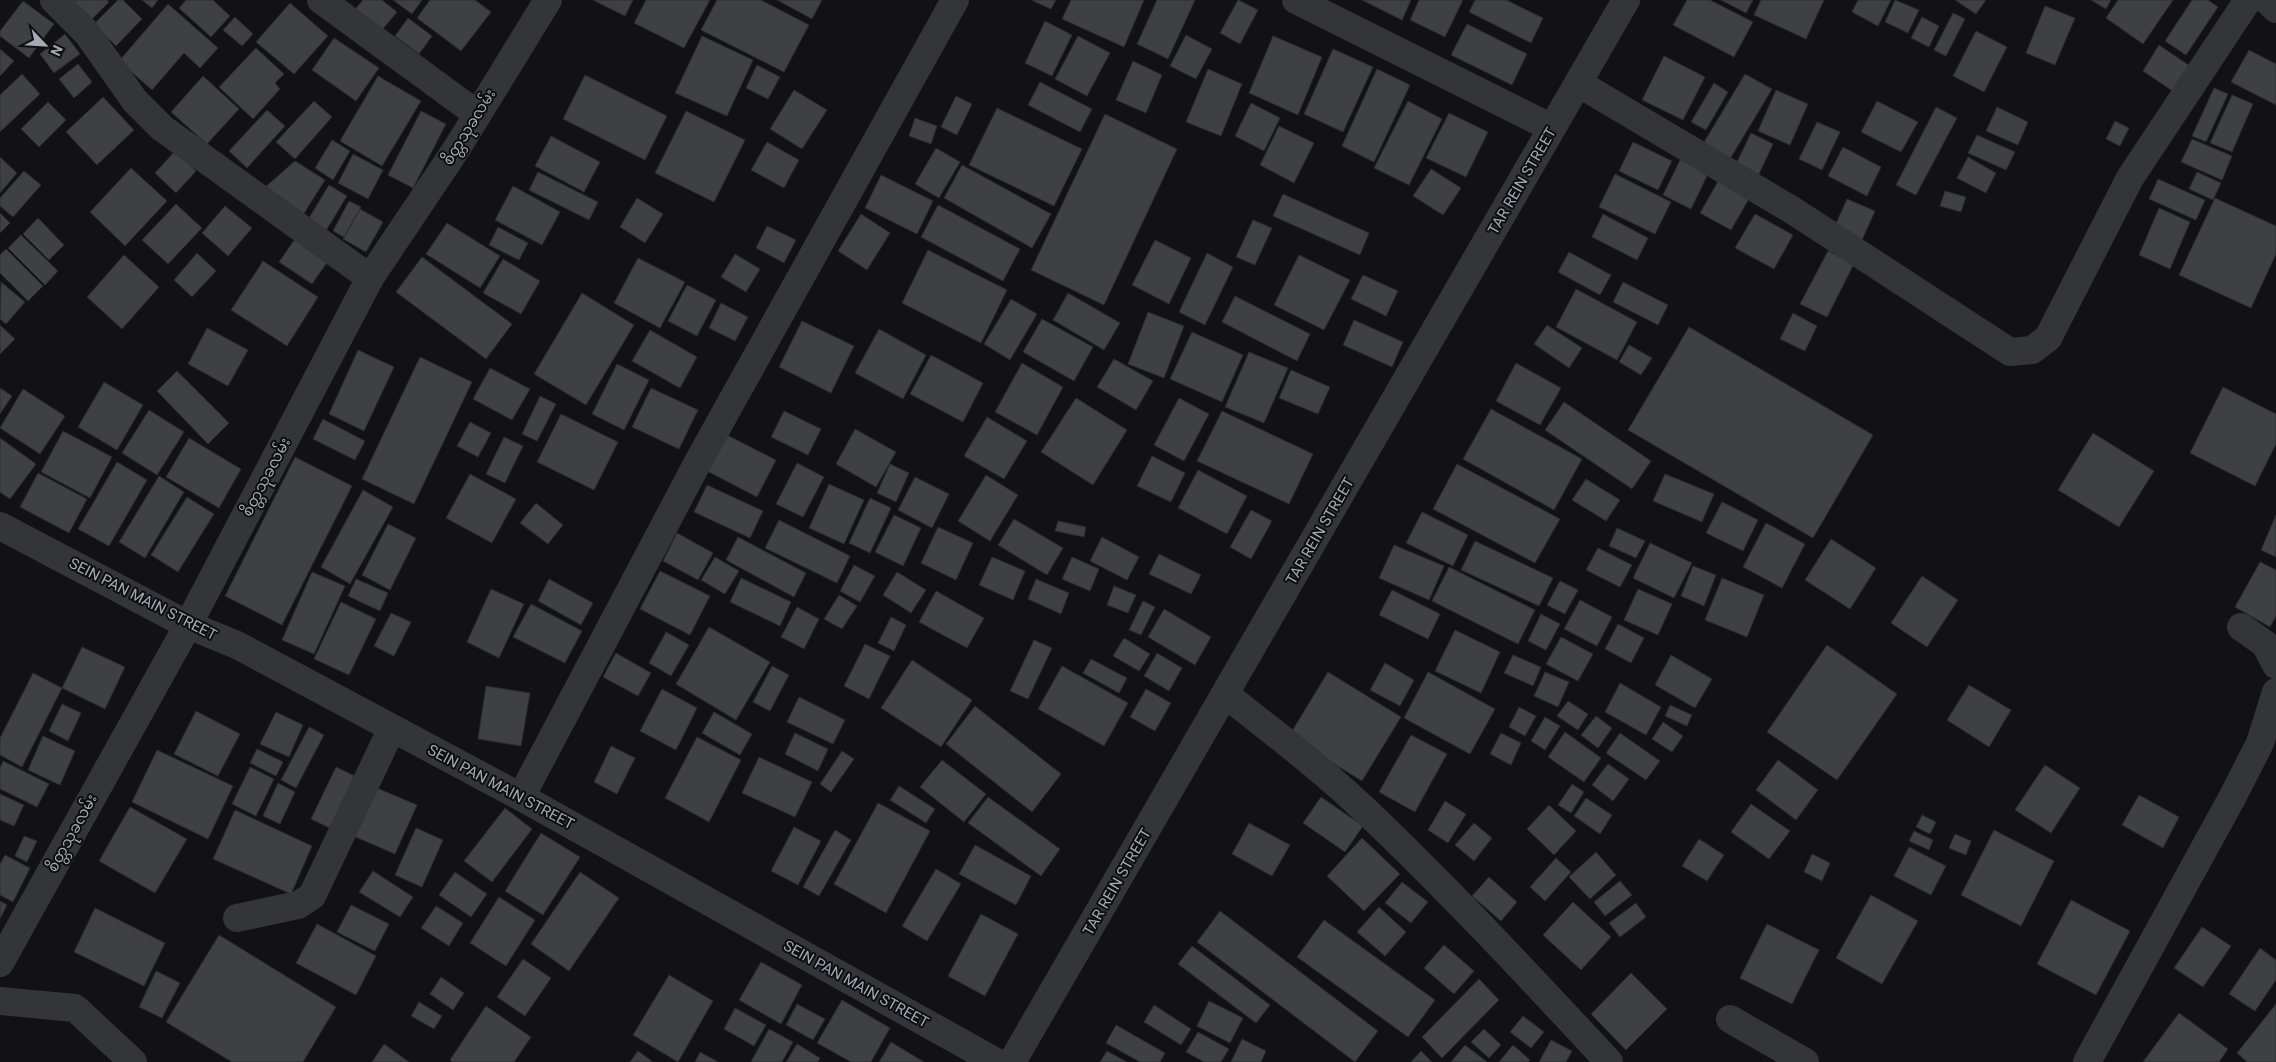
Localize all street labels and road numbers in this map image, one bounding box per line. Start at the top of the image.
street label: စိတ္တသုခလမ်း [438,85,502,170]
street label: TAR REIN STREET [1484,124,1560,238]
street label: စိတ္တသုခလမ်း [237,434,297,521]
street label: TAR REIN STREET [1282,474,1358,588]
street label: SEIN PAN MAIN STREET [66,554,220,644]
street label: SEIN PAN MAIN STREET [425,741,577,833]
street label: စိတ္တသုခလမ်း [42,790,103,877]
street label: TAR REIN STREET [1079,825,1155,939]
street label: SEIN PAN MAIN STREET [780,937,932,1031]

